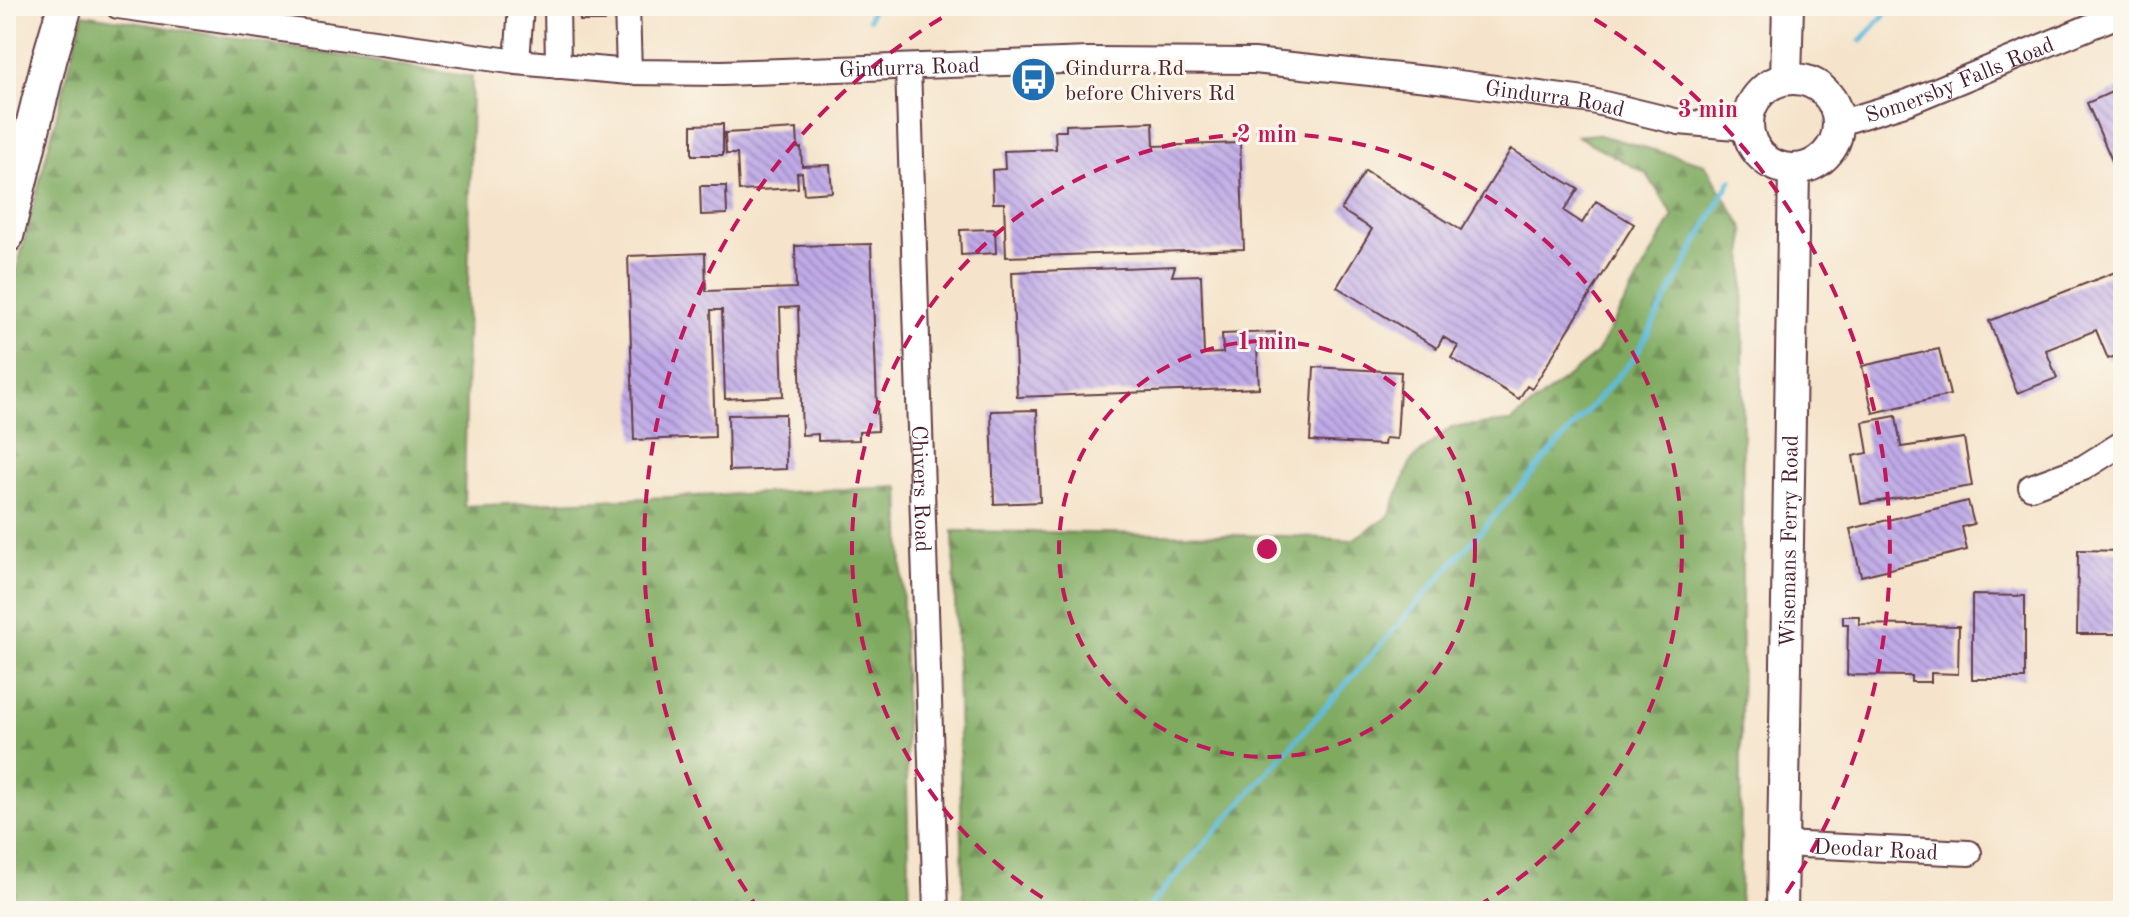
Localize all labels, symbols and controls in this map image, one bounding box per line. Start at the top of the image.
street label: Somersby Falls Road [1863,34,2057,127]
street label: Gindurra Road [839,55,980,82]
bus stop icon: Gindurra Rd before Chivers Rd [1010,56,1058,104]
place label: Gindurra Rd before Chivers Rd [1065,58,1235,105]
street label: Gindurra Road [1484,78,1627,122]
text: 3 min [1678,99,1738,123]
text: 2 min [1237,124,1297,148]
text: 1 min [1237,331,1297,355]
street label: Chivers Road [907,425,933,553]
street label: Wisemans Ferry Road [1777,435,1803,648]
centre of rings [1253,535,1281,563]
street label: Deodar Road [1813,837,1939,865]

